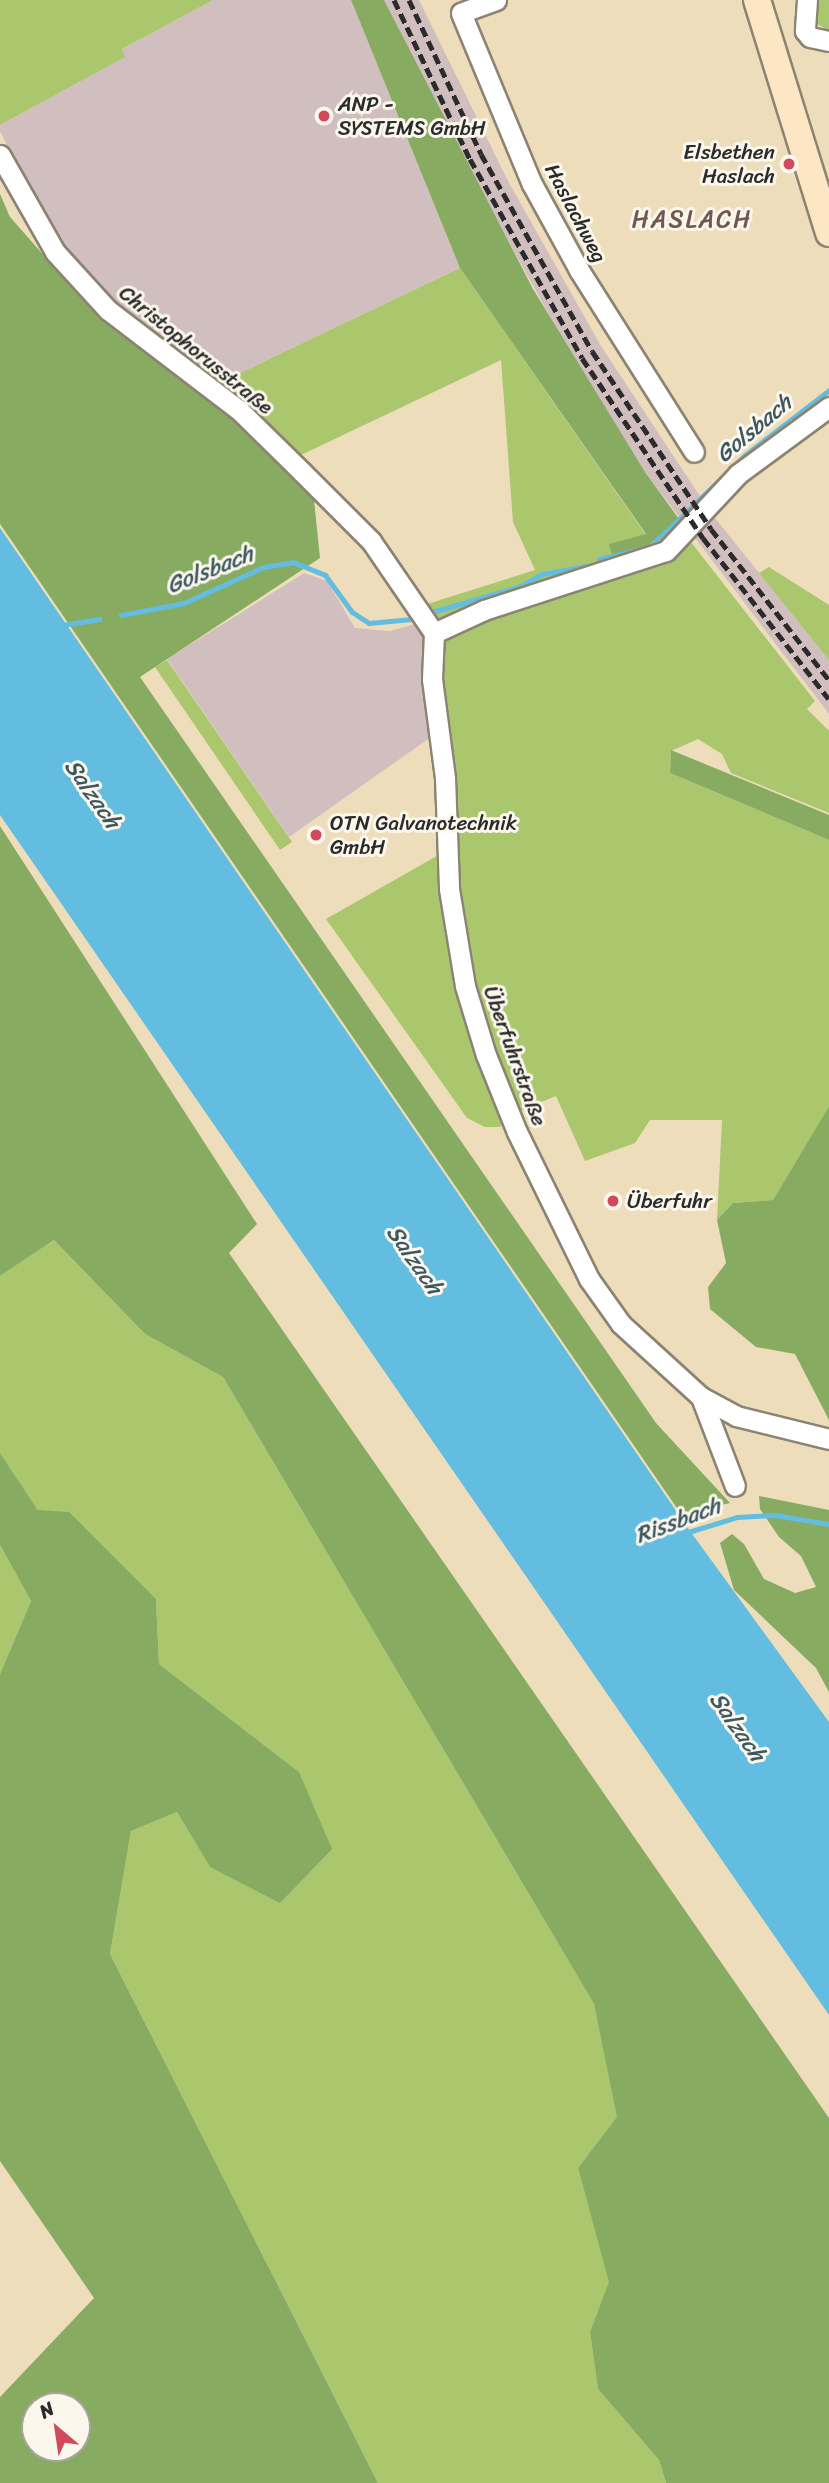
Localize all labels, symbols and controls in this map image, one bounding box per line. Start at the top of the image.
place label: ANP - SYSTEMS GmbH [338,91,486,141]
marker: ANP - SYSTEMS GmbH [316,108,332,124]
place label: Elsbethen Haslach [683,139,775,189]
marker: Elsbethen Haslach [781,156,797,172]
street label: Haslachweg [539,159,613,267]
district label: HASLACH [633,206,751,234]
street label: Christophorusstraße [114,280,278,420]
water label: Golsbach [710,389,798,469]
water label: Golsbach [163,540,257,600]
water label: Salzach [58,754,126,834]
place label: OTN Galvanotechnik GmbH [330,810,517,860]
marker: OTN Galvanotechnik GmbH [308,827,324,843]
street label: Überfuhrstraße [478,983,552,1129]
place label: Überfuhr [627,1188,712,1214]
marker: Überfuhr [605,1193,621,1209]
water label: Salzach [380,1220,448,1300]
water label: Rissbach [632,1492,724,1550]
water label: Salzach [703,1687,771,1767]
north arrow [21,2392,91,2462]
text: N [33,2392,60,2428]

